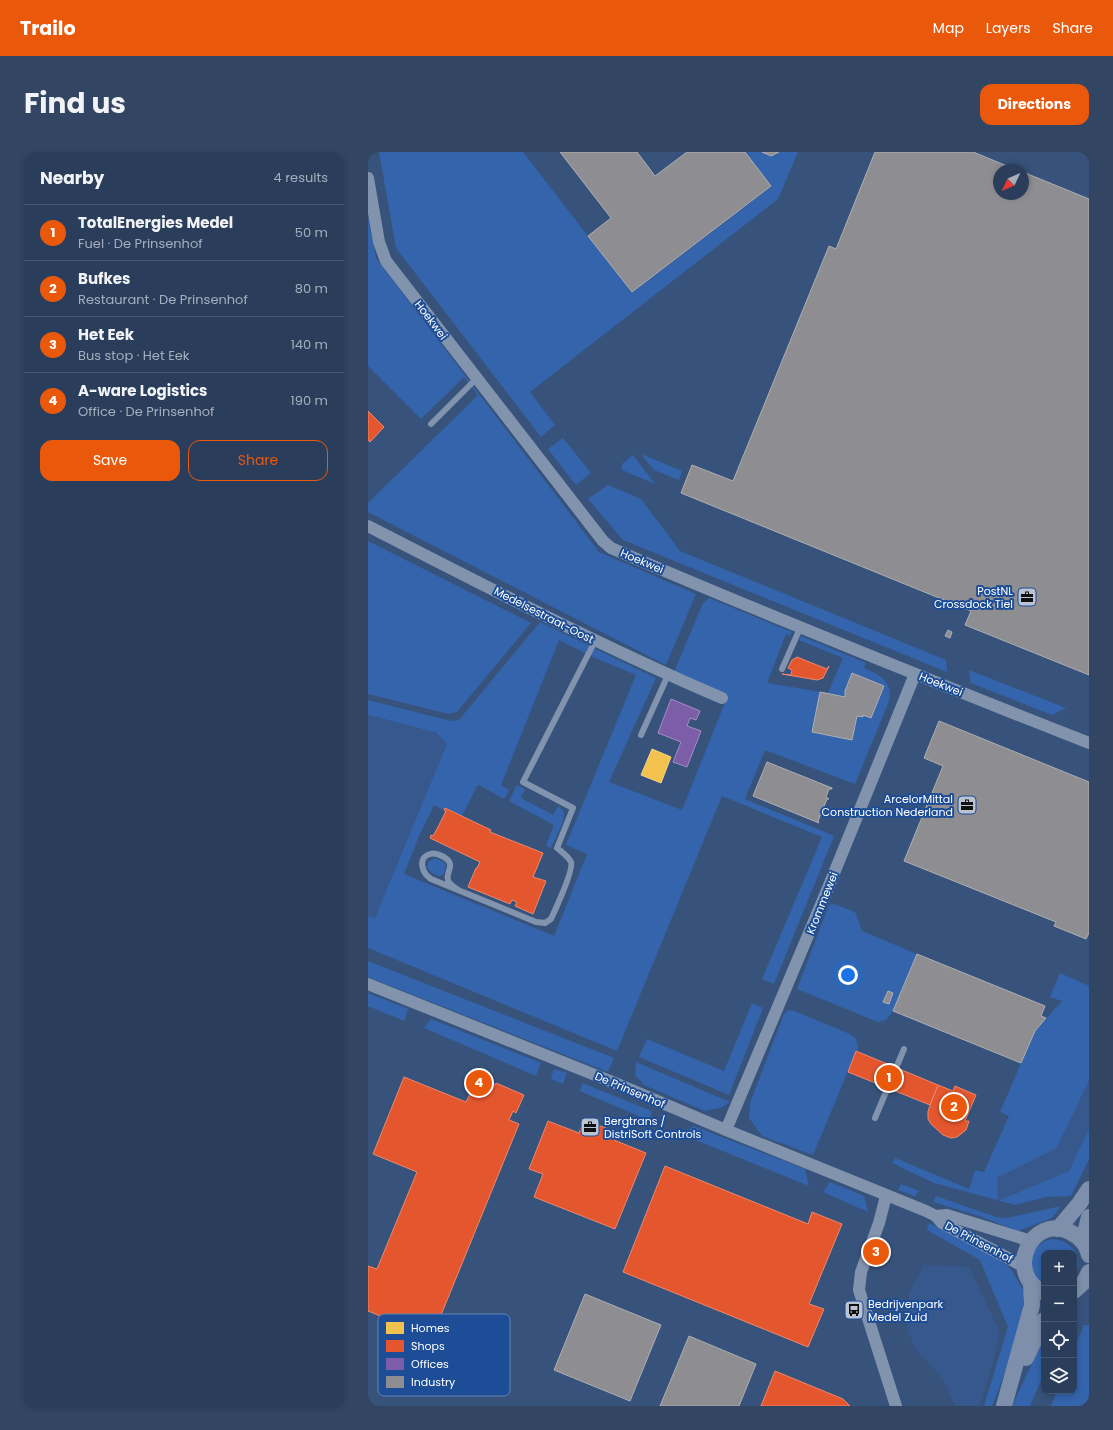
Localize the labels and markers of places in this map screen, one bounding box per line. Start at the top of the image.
place label: PostNL Crossdock Tiel [934,583,1013,612]
office icon: PostNL Crossdock Tiel [1016,586,1038,608]
place label: ArcelorMittal Construction Nederland [822,791,953,820]
office icon: ArcelorMittal Construction Nederland [956,794,978,816]
pin: 1 [876,1063,902,1093]
pin: 4 [466,1068,492,1098]
pin: 2 [941,1092,967,1122]
place label: Bergtrans / DistriSoft Controls [604,1113,702,1142]
office icon: Bergtrans / DistriSoft Controls [579,1116,601,1138]
pin: 3 [863,1237,889,1267]
place label: Bedrijvenpark Medel Zuid [868,1296,944,1325]
bus stop icon: Bedrijvenpark Medel Zuid [843,1299,865,1321]

